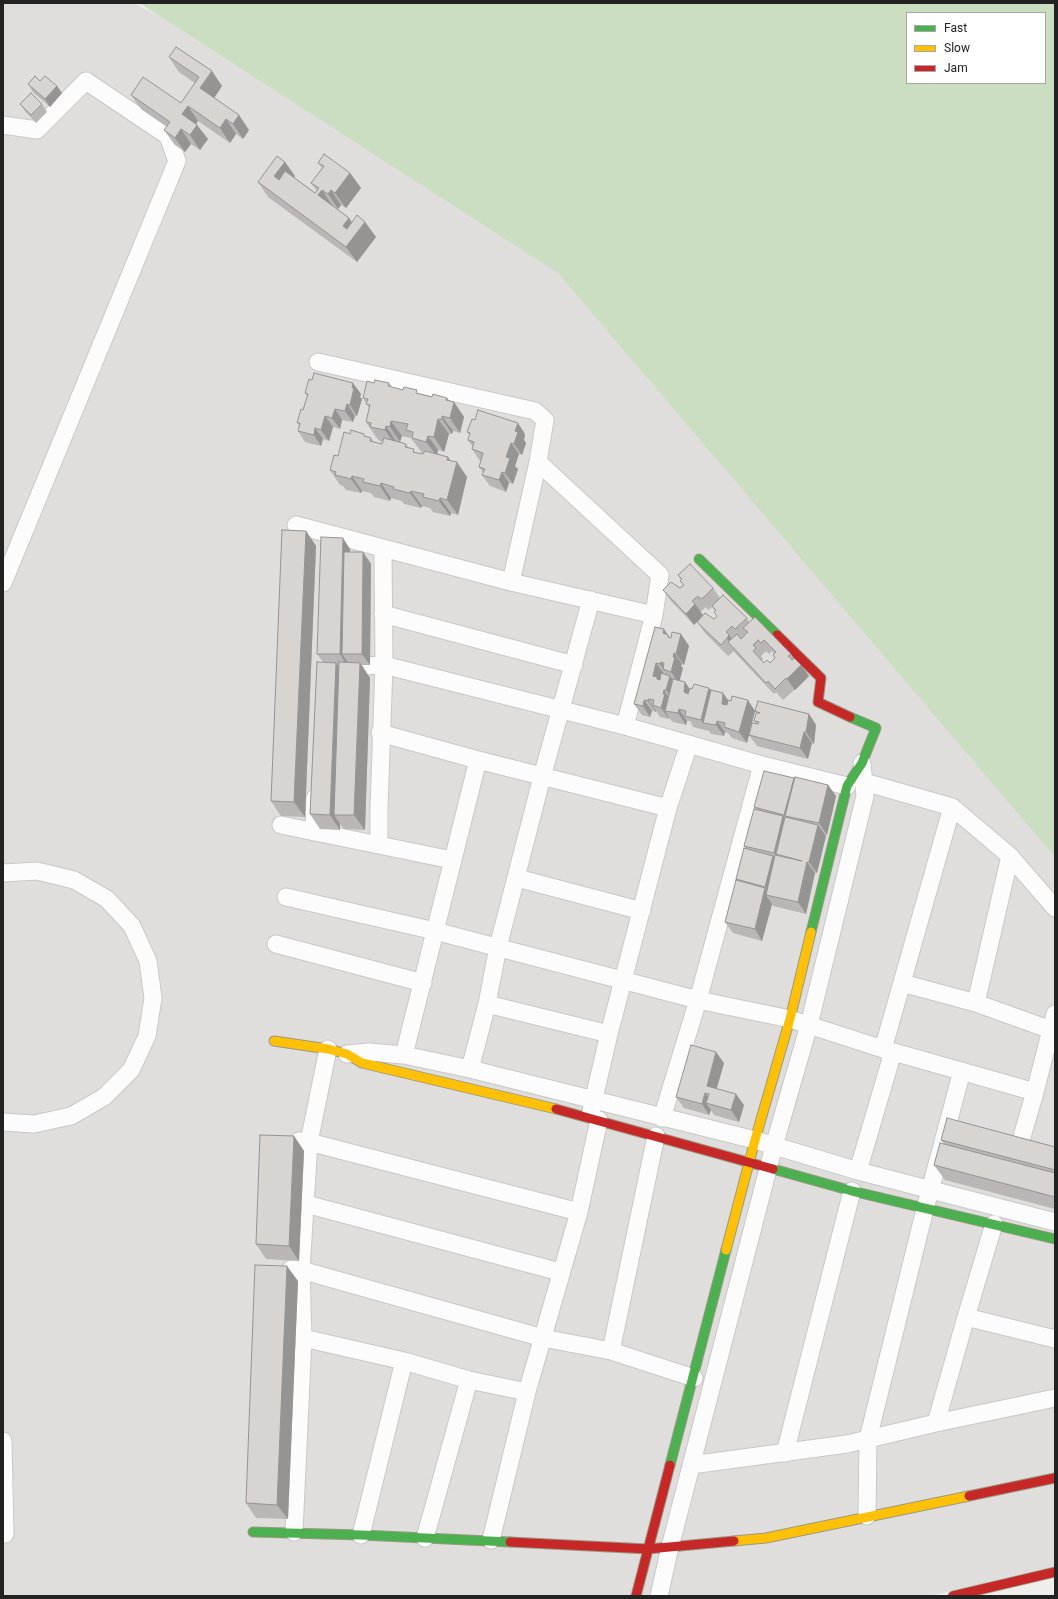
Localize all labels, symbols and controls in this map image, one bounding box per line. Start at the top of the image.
legend [906,12,1046,84]
text: Fast [944,21,967,35]
text: Slow [944,41,970,55]
text: Jam [944,61,968,75]

